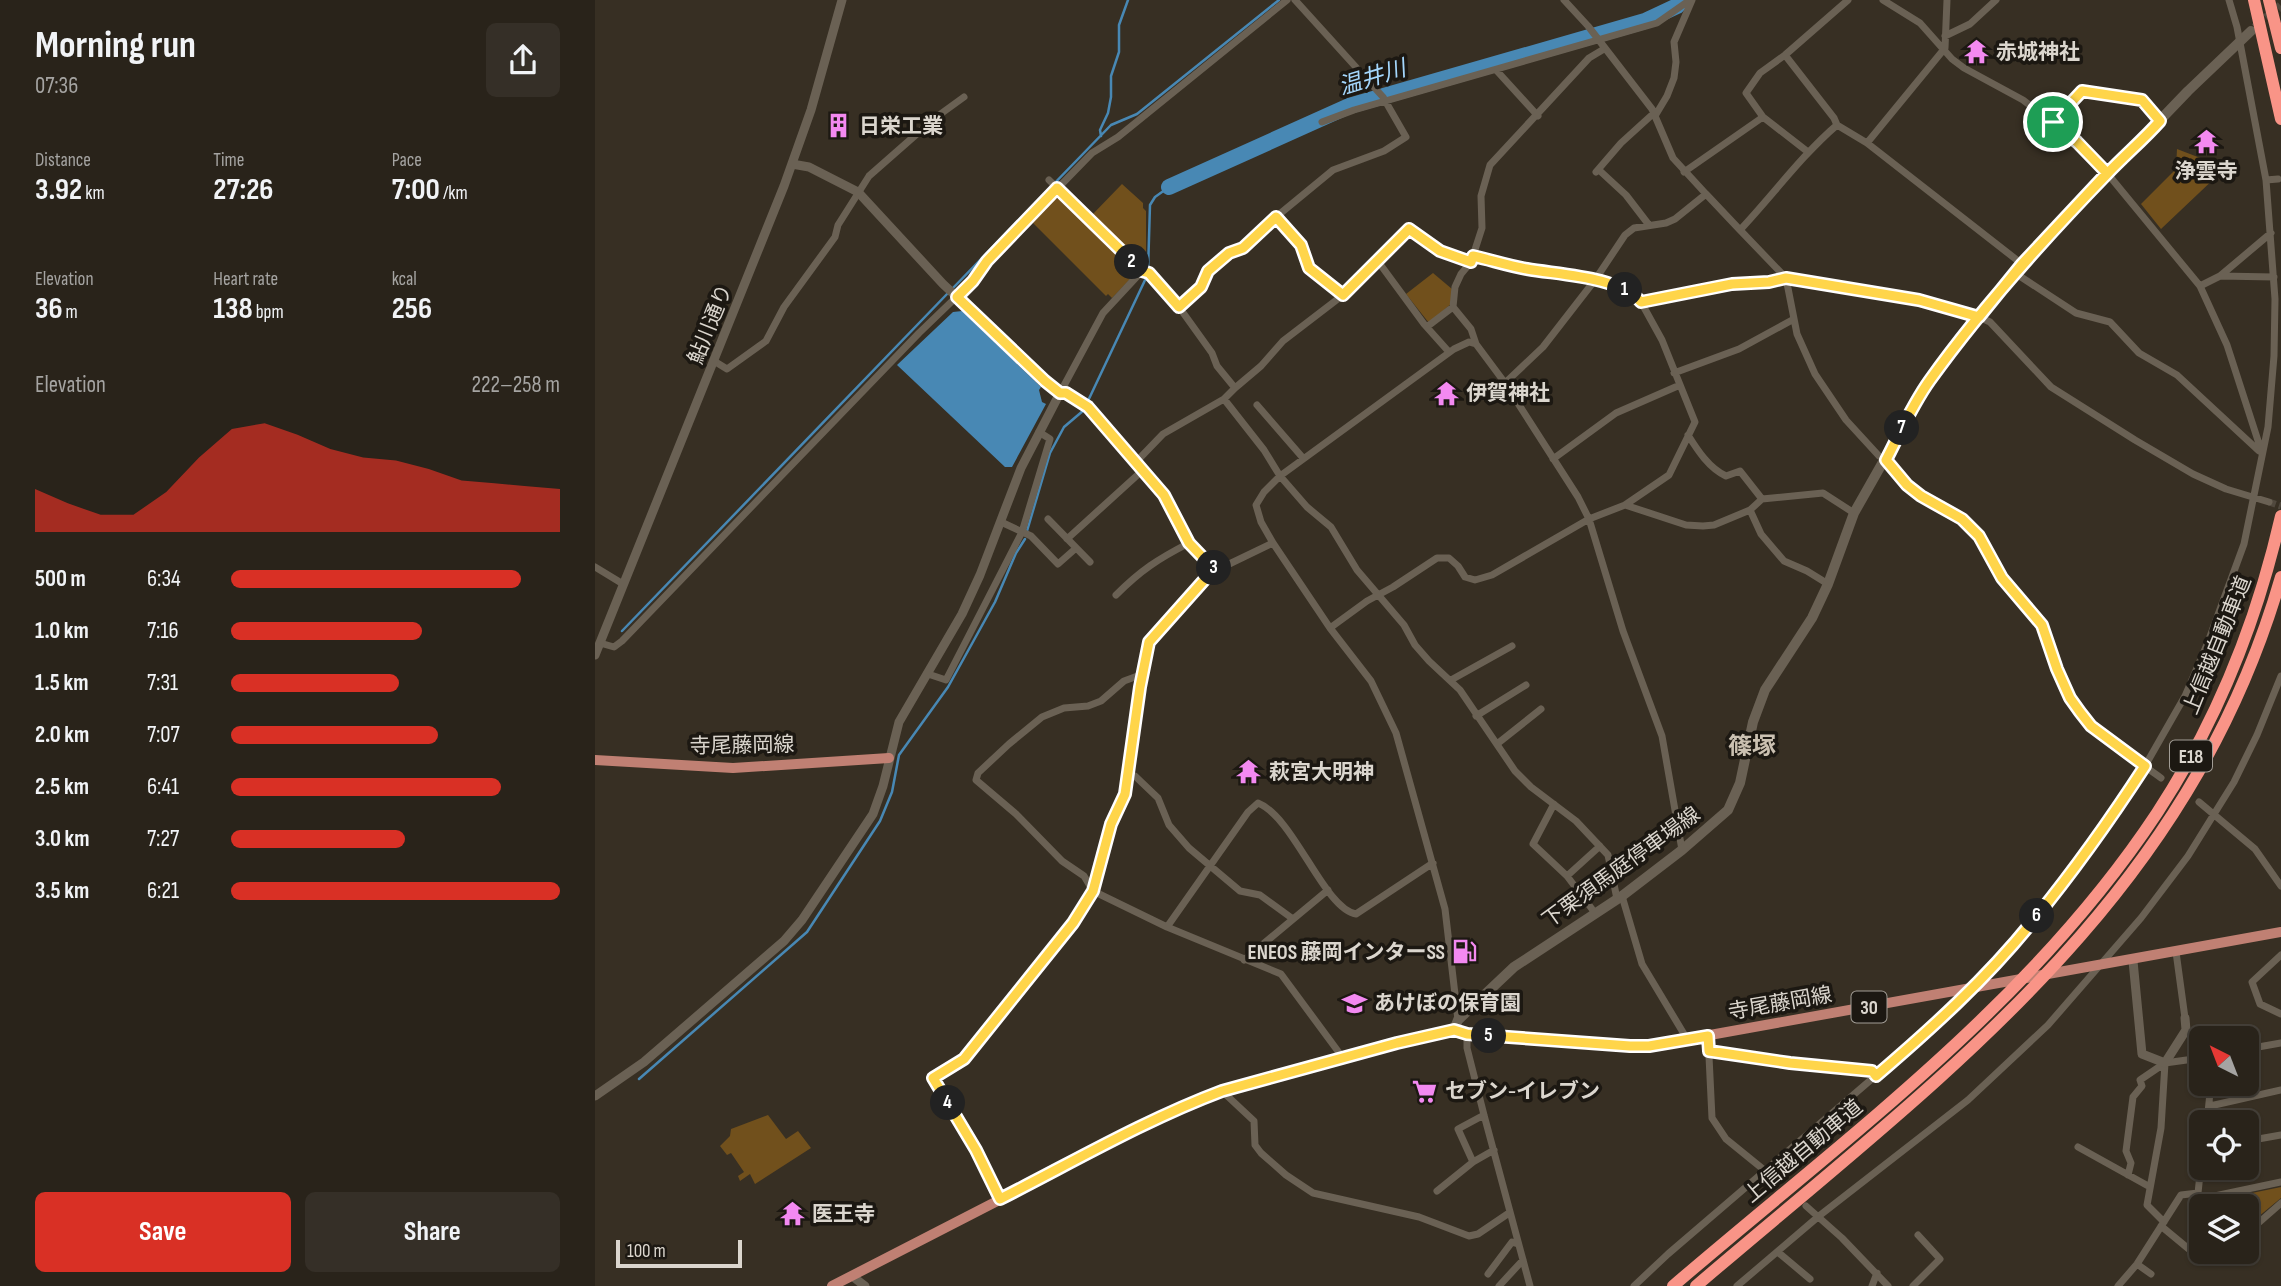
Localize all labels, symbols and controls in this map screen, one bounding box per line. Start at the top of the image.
text: Morning run [35,23,196,68]
button: share [486,23,560,97]
temple icon: 赤城神社 [1962,38,1990,66]
place label: 赤城神社 [1996,40,2080,65]
water label: 温井川 [1335,54,1412,101]
text: 07:36 [35,72,78,100]
pin [2023,92,2083,152]
icon: arrive [2034,103,2072,141]
building icon: 日栄工業 [825,112,853,140]
place label: 日栄工業 [859,114,943,139]
temple icon: 浄雲寺 [2192,128,2220,156]
text: Distance [35,149,91,172]
text: Time [213,149,244,172]
text: Pace [392,149,422,172]
place label: 浄雲寺 [2175,159,2238,184]
text: 3.92 [35,172,82,208]
text: 27:26 [213,172,273,208]
text: 7:00 [392,172,440,208]
text: km [82,182,105,205]
text: /km [440,182,468,205]
pin: 2 [1115,244,1149,280]
text: 2 [1127,250,1136,273]
text: Elevation [35,268,94,291]
text: Heart rate [213,268,278,291]
text: kcal [392,268,417,291]
pin: 1 [1607,272,1643,308]
text: 1 [1621,278,1628,301]
street label: 鮎川通り [683,281,738,368]
text: 36 [35,291,63,327]
text: 138 [213,291,253,327]
text: 256 [392,291,432,327]
text: m [63,301,78,324]
text: bpm [253,301,284,324]
text: Elevation [35,371,106,399]
text: 222–258 m [471,371,560,399]
temple icon: 伊賀神社 [1432,379,1460,407]
place label: 伊賀神社 [1466,381,1550,406]
pin: 7 [1885,410,1919,446]
text: 7 [1897,416,1906,439]
pin: 3 [1197,550,1231,586]
text: 3 [1209,556,1218,579]
text: 500 m [35,565,86,593]
text: 6:34 [147,565,181,593]
street label: 上信越自動車道 [2178,572,2257,718]
text: 1.0 km [35,617,89,645]
text: 7:16 [147,617,179,645]
text: 1.5 km [35,669,88,697]
text: 7:31 [147,669,178,697]
text: 2.0 km [35,721,89,749]
text: 7:07 [147,721,180,749]
street label: 寺尾藤岡線 [689,732,795,759]
district label: 篠塚 [1728,732,1776,761]
road number: E18 [2170,740,2212,772]
temple icon: 萩宮大明神 [1235,758,1263,786]
place label: 萩宮大明神 [1269,760,1374,785]
text: 2.5 km [35,773,89,801]
text: 6:41 [147,773,179,801]
street label: 下栗須馬庭停車場線 [1537,802,1705,933]
text: 3.0 km [35,825,90,853]
text: 7:27 [147,825,179,853]
text: 3.5 km [35,877,89,905]
text: 6:21 [147,877,179,905]
pin: 6 [2019,898,2055,934]
text: 6 [2032,904,2041,927]
fuel station icon: ENEOS 藤岡インターSS [1451,938,1479,966]
place label: ENEOS 藤岡インターSS [1248,940,1445,965]
street label: 寺尾藤岡線 [1726,982,1834,1025]
school or university icon: あけぼの保育園 [1340,989,1368,1017]
place label: あけぼの保育園 [1374,991,1521,1016]
road number: 30 [1851,992,1887,1023]
pin: 5 [1471,1018,1507,1054]
text: 5 [1484,1024,1493,1047]
north arrow [2189,1026,2259,1096]
map controls [2189,1026,2259,1264]
supermarket icon: セブン-イレブン [1411,1077,1439,1105]
place label: セブン-イレブン [1445,1079,1600,1104]
pin: 4 [931,1086,965,1120]
text: 4 [943,1091,952,1114]
street label: 上信越自動車道 [1739,1095,1868,1208]
button: locate [2189,1110,2259,1180]
button: Save [35,1192,291,1272]
button: Share [305,1192,560,1272]
button: layers [2189,1194,2259,1264]
temple icon: 医王寺 [778,1200,806,1228]
place label: 医王寺 [812,1202,875,1227]
scale bar [616,1237,742,1269]
text: 100 m [627,1240,666,1263]

